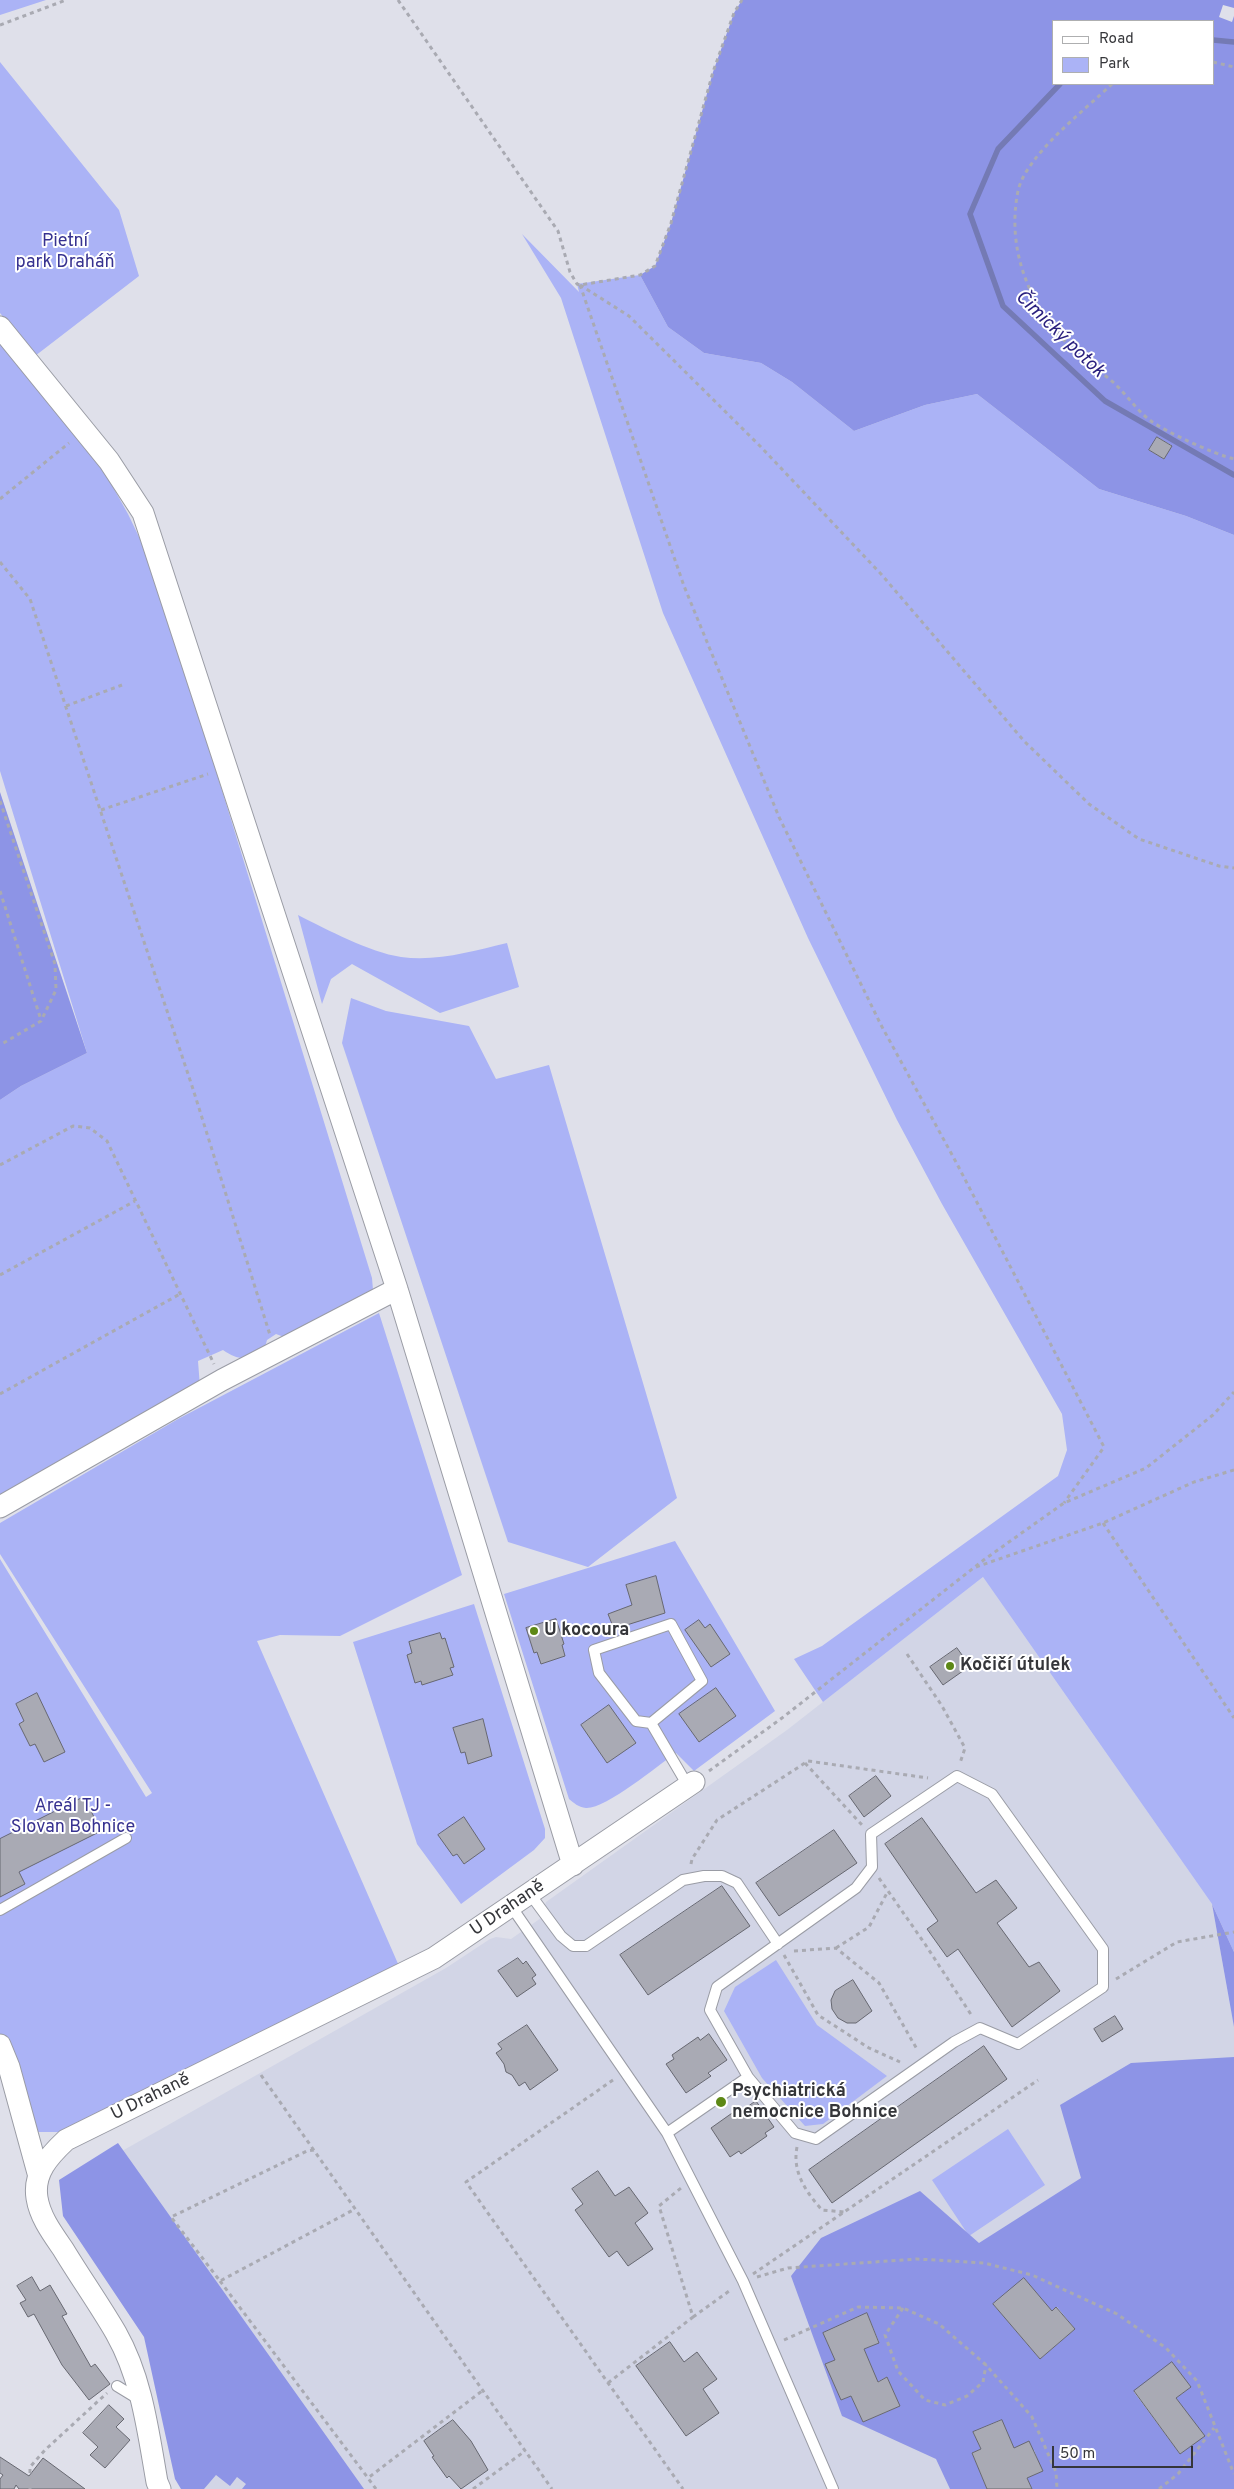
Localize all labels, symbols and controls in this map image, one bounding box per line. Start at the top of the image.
legend [1052,20,1214,85]
text: Road [1099,30,1134,49]
text: Park [1099,55,1130,74]
park label: Pietní park Draháň [15,231,115,274]
water label: Čimický potok [1009,287,1109,383]
place label: U kocoura [544,1620,629,1642]
marker: U kocoura [528,1625,540,1637]
place label: Kočičí útulek [960,1655,1070,1677]
marker: Kočičí útulek [944,1660,956,1672]
park label: Areál TJ - Slovan Bohnice [11,1796,135,1838]
street label: U Drahaně [467,1876,549,1942]
street label: U Drahaně [108,2070,194,2126]
place label: Psychiatrická nemocnice Bohnice [732,2081,898,2124]
marker: Psychiatrická nemocnice Bohnice [714,2095,728,2109]
scale bar [1054,2436,1195,2468]
text: 50 m [1060,2445,1095,2464]

